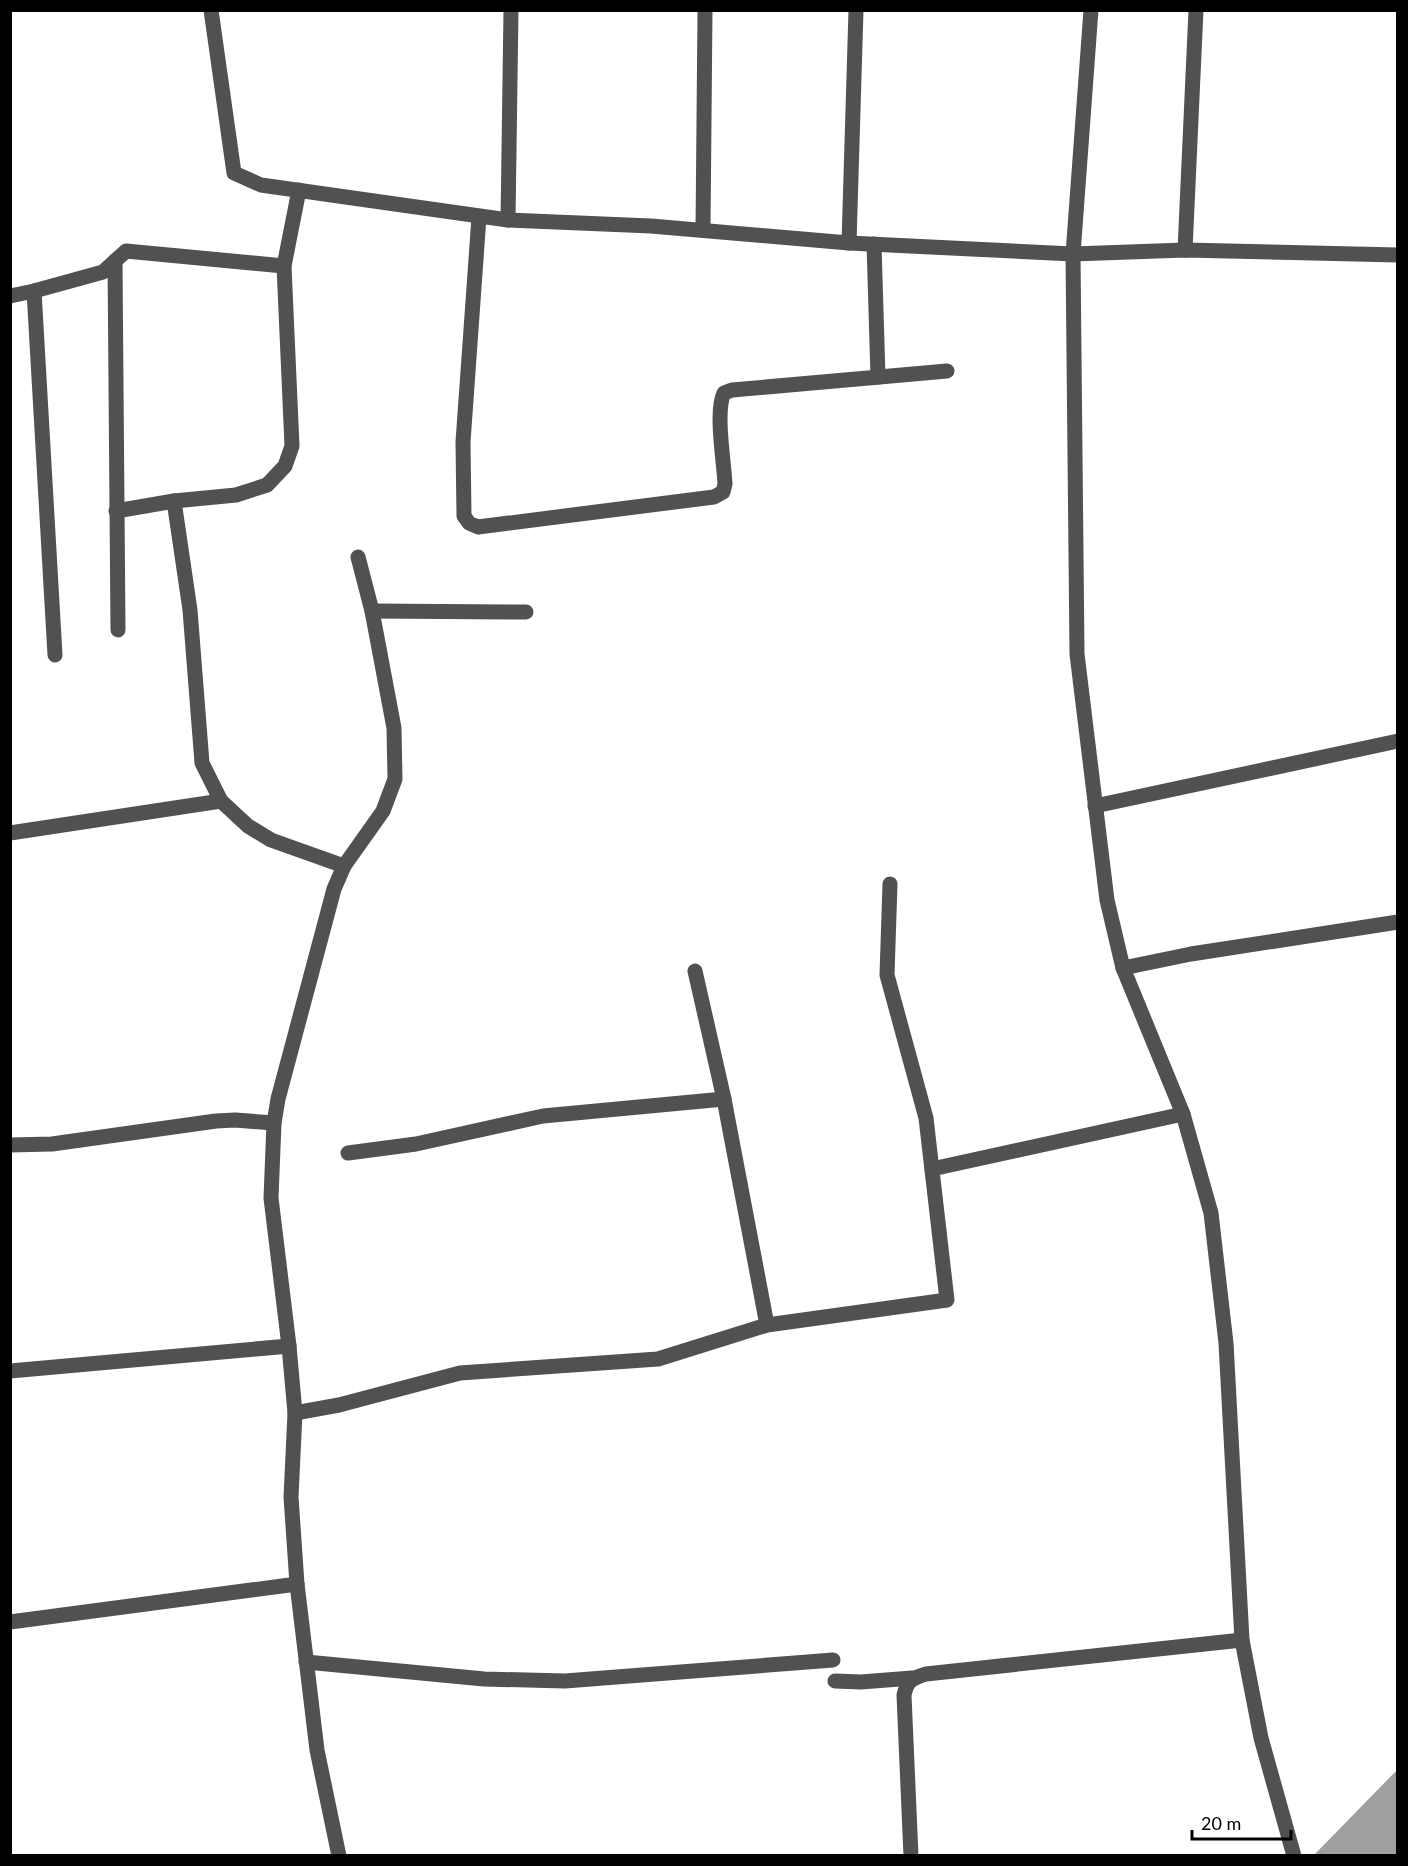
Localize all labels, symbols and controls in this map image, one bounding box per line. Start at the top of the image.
scale bar [1192,1803,1291,1841]
text: 20 m [1201,1812,1241,1834]

